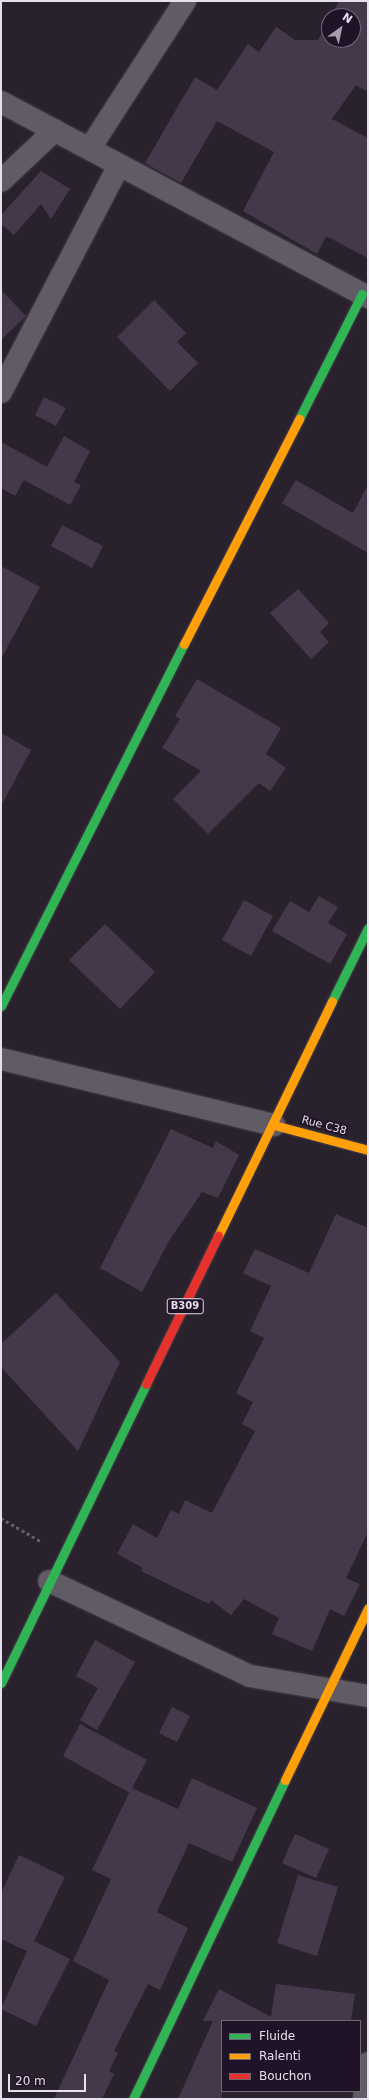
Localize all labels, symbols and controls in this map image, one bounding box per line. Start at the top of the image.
north arrow [321,8,361,48]
text: N [340,10,355,26]
street label: Rue C38 [300,1114,348,1138]
road number: B309 [166,1298,204,1314]
legend [221,2020,361,2092]
text: Fluide [259,2029,295,2043]
text: Ralenti [259,2049,301,2063]
scale bar [10,2066,88,2092]
text: Bouchon [259,2069,311,2083]
text: 20 m [15,2074,46,2088]

